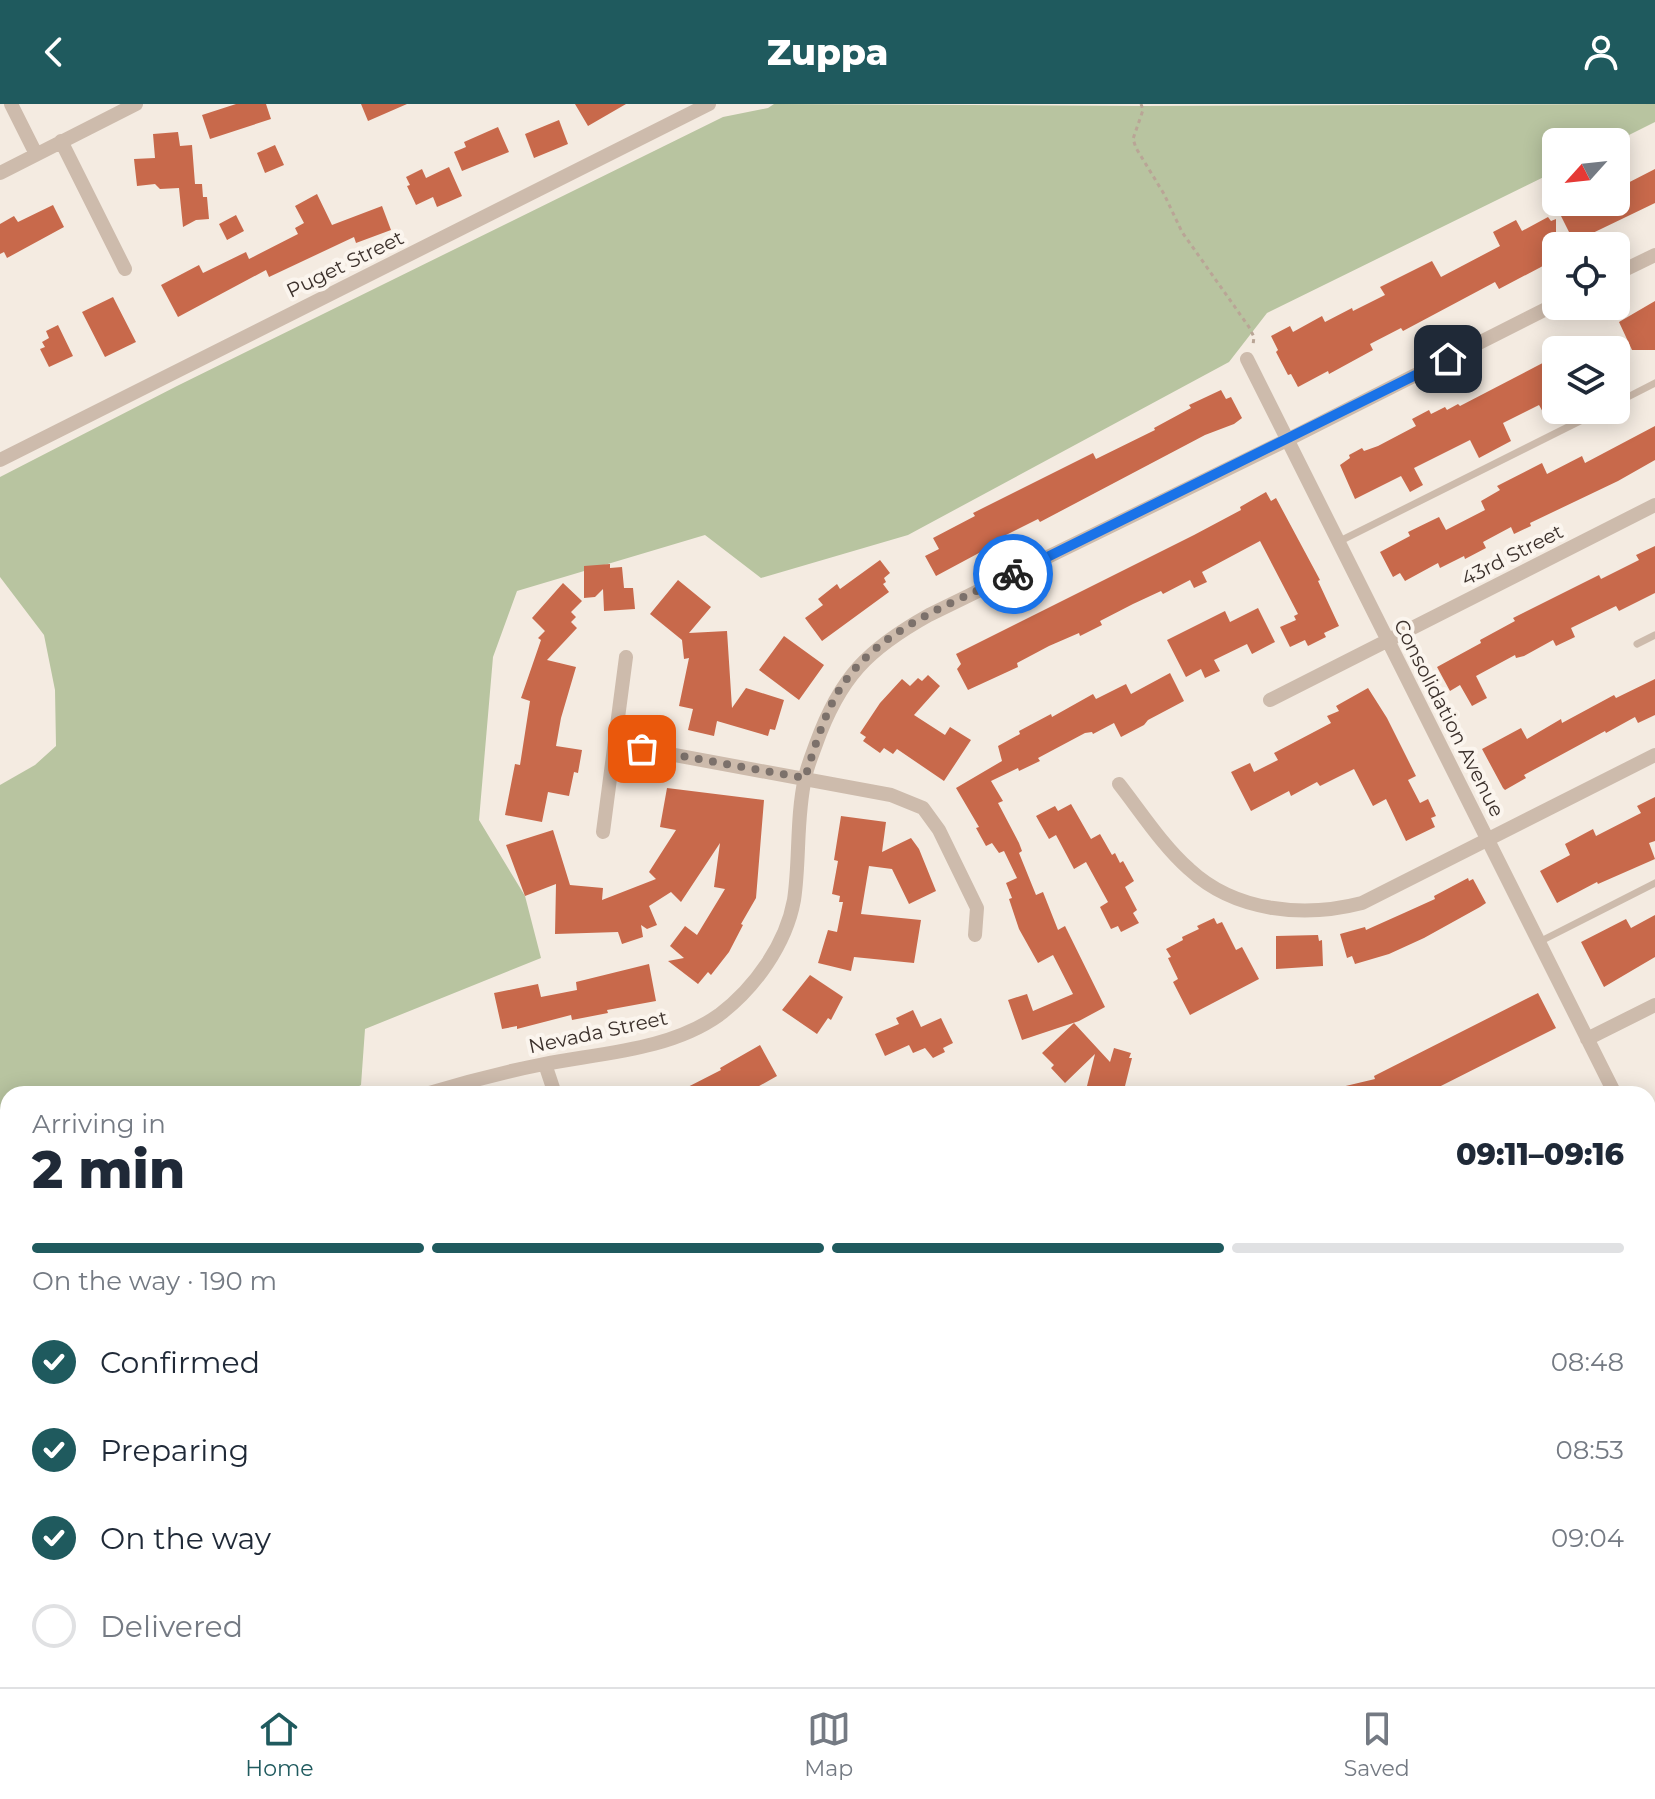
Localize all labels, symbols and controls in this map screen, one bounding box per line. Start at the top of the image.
icon: back [32,30,76,74]
text: Zuppa [767,30,888,74]
icon: person [1579,30,1623,74]
north arrow [1542,128,1630,216]
map controls [1542,128,1630,424]
street label: Puget Street [282,225,408,303]
button: locate [1542,232,1630,320]
pin [1414,325,1482,393]
button: layers [1542,336,1630,424]
icon: home [1426,337,1470,381]
street label: 43rd Street [1457,519,1567,591]
courier [973,534,1053,614]
icon: bike [991,552,1035,596]
street label: Consolidation Avenue [1389,615,1509,821]
pin [608,715,676,783]
icon: bag [620,727,664,771]
street label: Nevada Street [526,1006,670,1058]
text: Arriving in [32,1108,166,1140]
text: 09:11–09:16 [1456,1136,1624,1173]
text: 2 min [32,1138,185,1201]
text: On the way · 190 m [32,1265,277,1297]
icon: check [32,1340,76,1384]
text: Confirmed [100,1344,260,1381]
text: 08:48 [1551,1346,1624,1378]
icon: check [32,1428,76,1472]
text: Preparing [100,1432,249,1469]
text: 08:53 [1555,1434,1624,1466]
icon: check [32,1516,76,1560]
text: On the way [100,1520,271,1557]
text: 09:04 [1551,1522,1624,1554]
text: Delivered [100,1608,243,1645]
tab: Home [245,1707,314,1782]
tab: Map [804,1707,853,1782]
tab: Saved [1344,1707,1410,1782]

